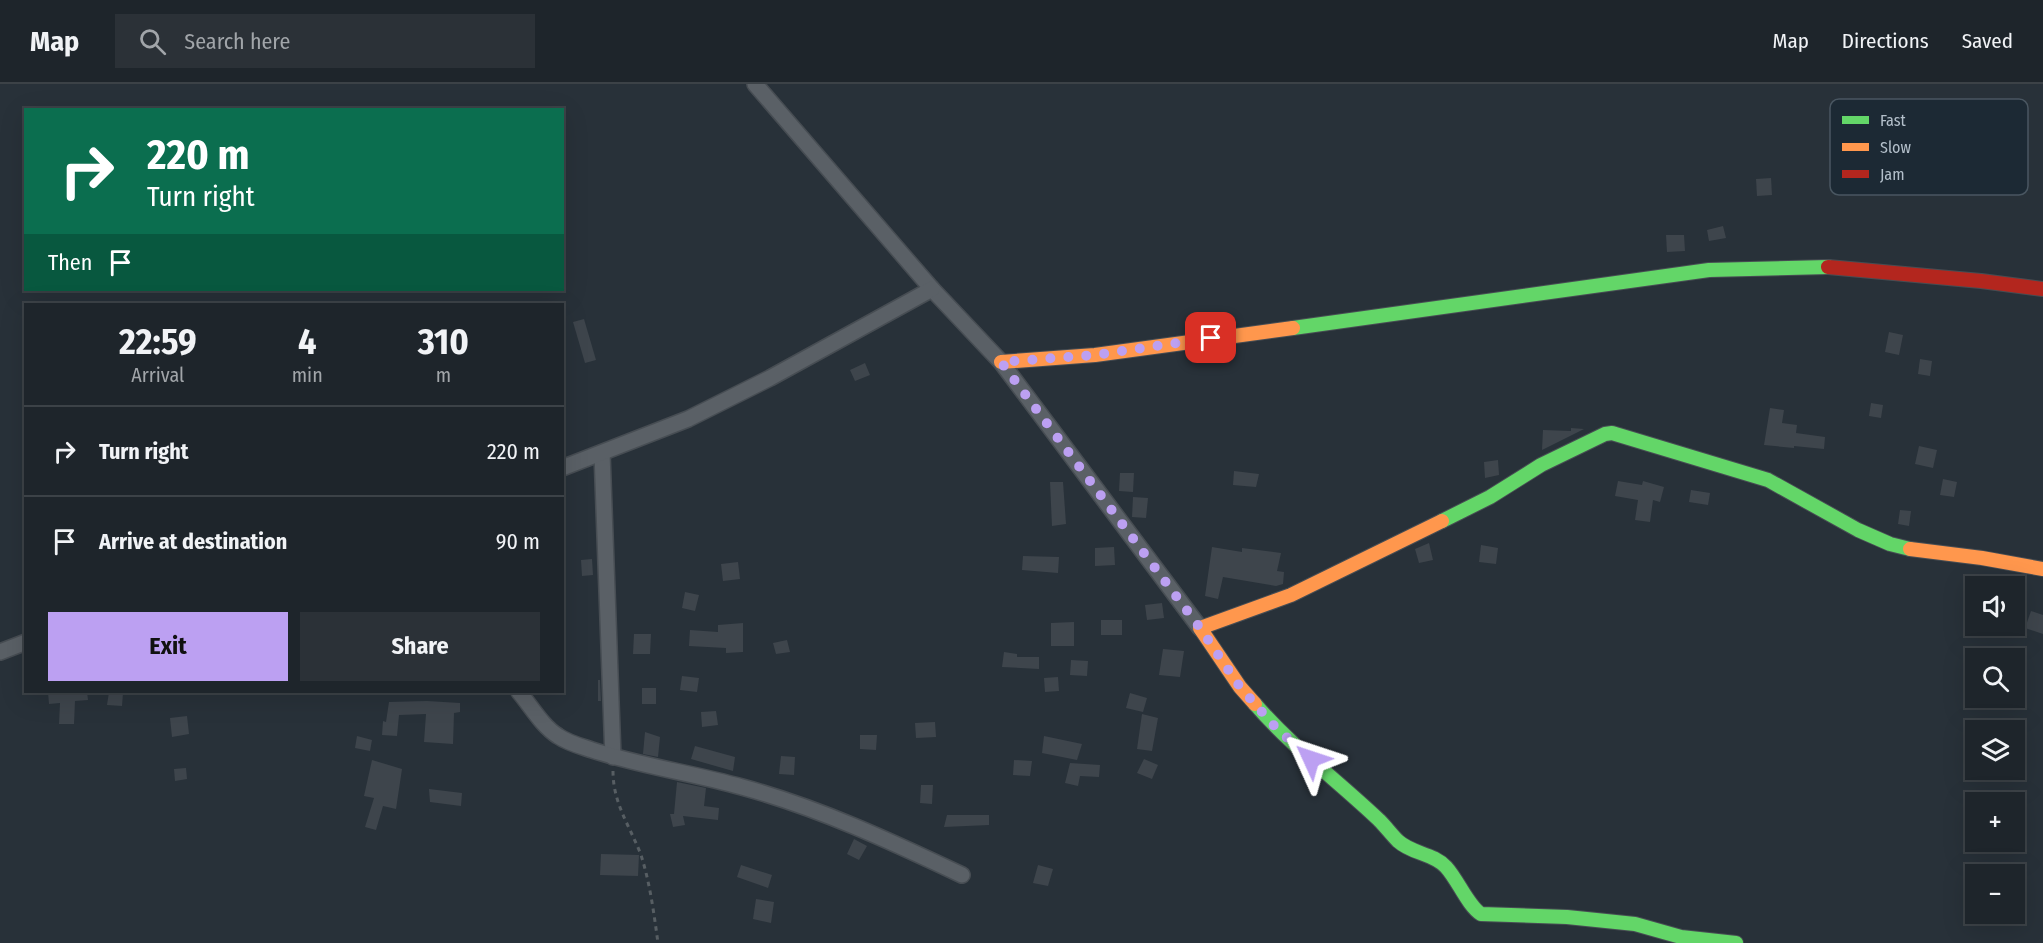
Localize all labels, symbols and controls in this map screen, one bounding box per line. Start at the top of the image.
search box [115,14,535,68]
text: Map [30,25,79,58]
icon: search [136,25,169,58]
text: Search here [184,28,290,55]
text: Map [1772,28,1809,54]
text: Directions [1842,28,1929,54]
text: Saved [1962,28,2013,54]
legend [1830,99,2028,195]
text: Fast [1880,111,1907,130]
text: 220 m [147,130,250,180]
icon: right [48,132,126,210]
text: Slow [1880,138,1911,157]
text: Jam [1880,165,1905,184]
text: Turn right [147,181,255,213]
icon: arrive [104,246,137,279]
text: Then [48,249,92,276]
pin [1185,312,1236,363]
text: 22:59 [119,320,197,364]
text: 4 [298,320,316,364]
text: 310 [418,320,469,364]
icon: arrive [1194,321,1227,354]
text: Arrival [131,363,184,387]
text: min [292,363,323,387]
text: m [436,363,451,387]
icon: right [48,435,81,468]
text: Turn right [99,438,188,465]
text: 220 m [487,438,540,465]
icon: arrive [48,525,81,558]
text: Arrive at destination [99,528,287,555]
text: 90 m [496,528,540,555]
map controls [1965,576,2025,924]
button: sound [1965,576,2025,636]
button: Exit [48,612,288,681]
button: Share [300,612,540,681]
button: search [1965,648,2025,708]
button: layers [1965,720,2025,780]
position arrow [1279,727,1343,791]
button: + [1965,792,2025,852]
button: − [1965,864,2025,924]

